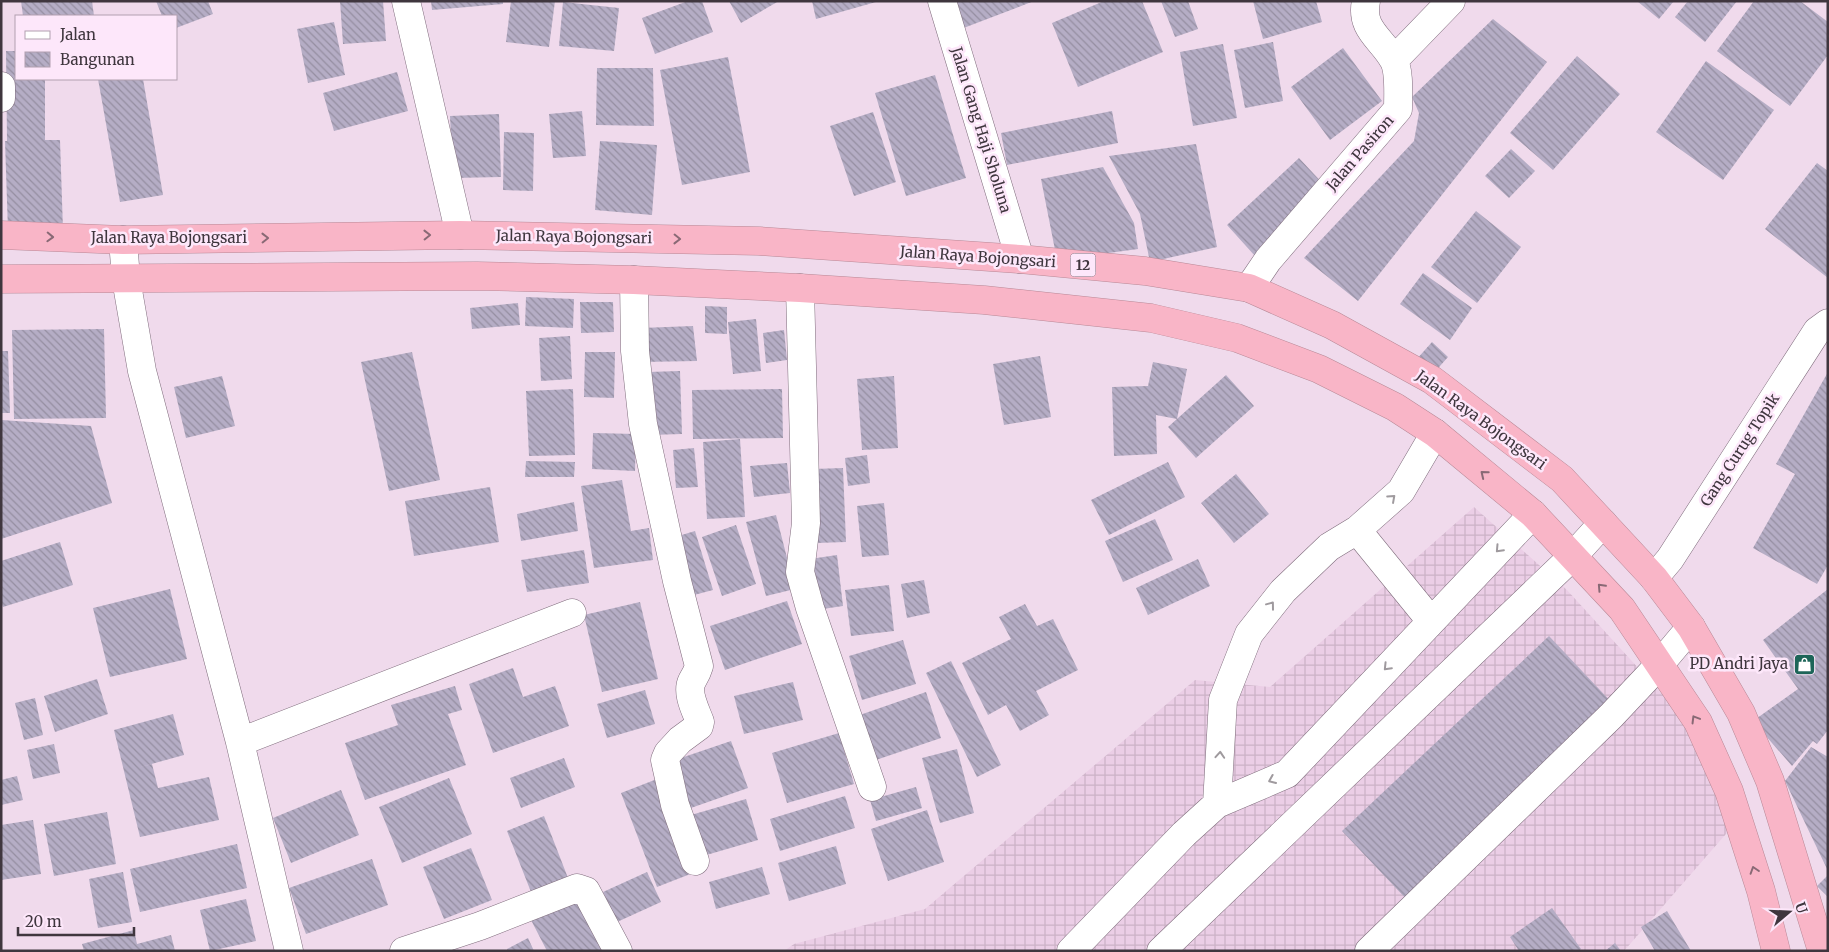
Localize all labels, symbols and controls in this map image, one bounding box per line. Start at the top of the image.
legend [15,15,178,80]
text: Jalan [59,25,96,44]
street label: Jalan Gang Haji Sholuna [947,44,1016,215]
text: Bangunan [60,50,135,69]
street label: Jalan Pasiron [1321,111,1398,195]
street label: Jalan Raya Bojongsari [495,226,653,247]
street label: Jalan Raya Bojongsari [90,228,247,247]
one-way arrow [424,230,432,240]
one-way arrow [46,232,54,243]
one-way arrow [262,233,269,243]
one-way arrow [674,234,682,245]
street label: Jalan Raya Bojongsari [898,241,1057,271]
road number: 12 [1070,254,1096,276]
street label: Jalan Raya Bojongsari [1412,365,1550,473]
street label: Gang Curug Topik [1696,389,1783,510]
one-way arrow [1481,471,1490,480]
one-way arrow [1387,495,1396,504]
one-way arrow [1496,544,1505,553]
one-way arrow [1598,583,1607,592]
one-way arrow [1266,602,1274,611]
shop icon: PD Andri Jaya [1792,652,1816,676]
place label: PD Andri Jaya [1689,654,1788,673]
one-way arrow [1384,661,1393,670]
one-way arrow [1692,715,1702,724]
one-way arrow [1215,751,1226,759]
one-way arrow [1268,773,1277,784]
one-way arrow [1750,866,1760,875]
north arrow [1764,887,1814,937]
text: U [1791,900,1812,916]
scale bar [18,904,134,936]
text: 20 m [25,912,62,931]

